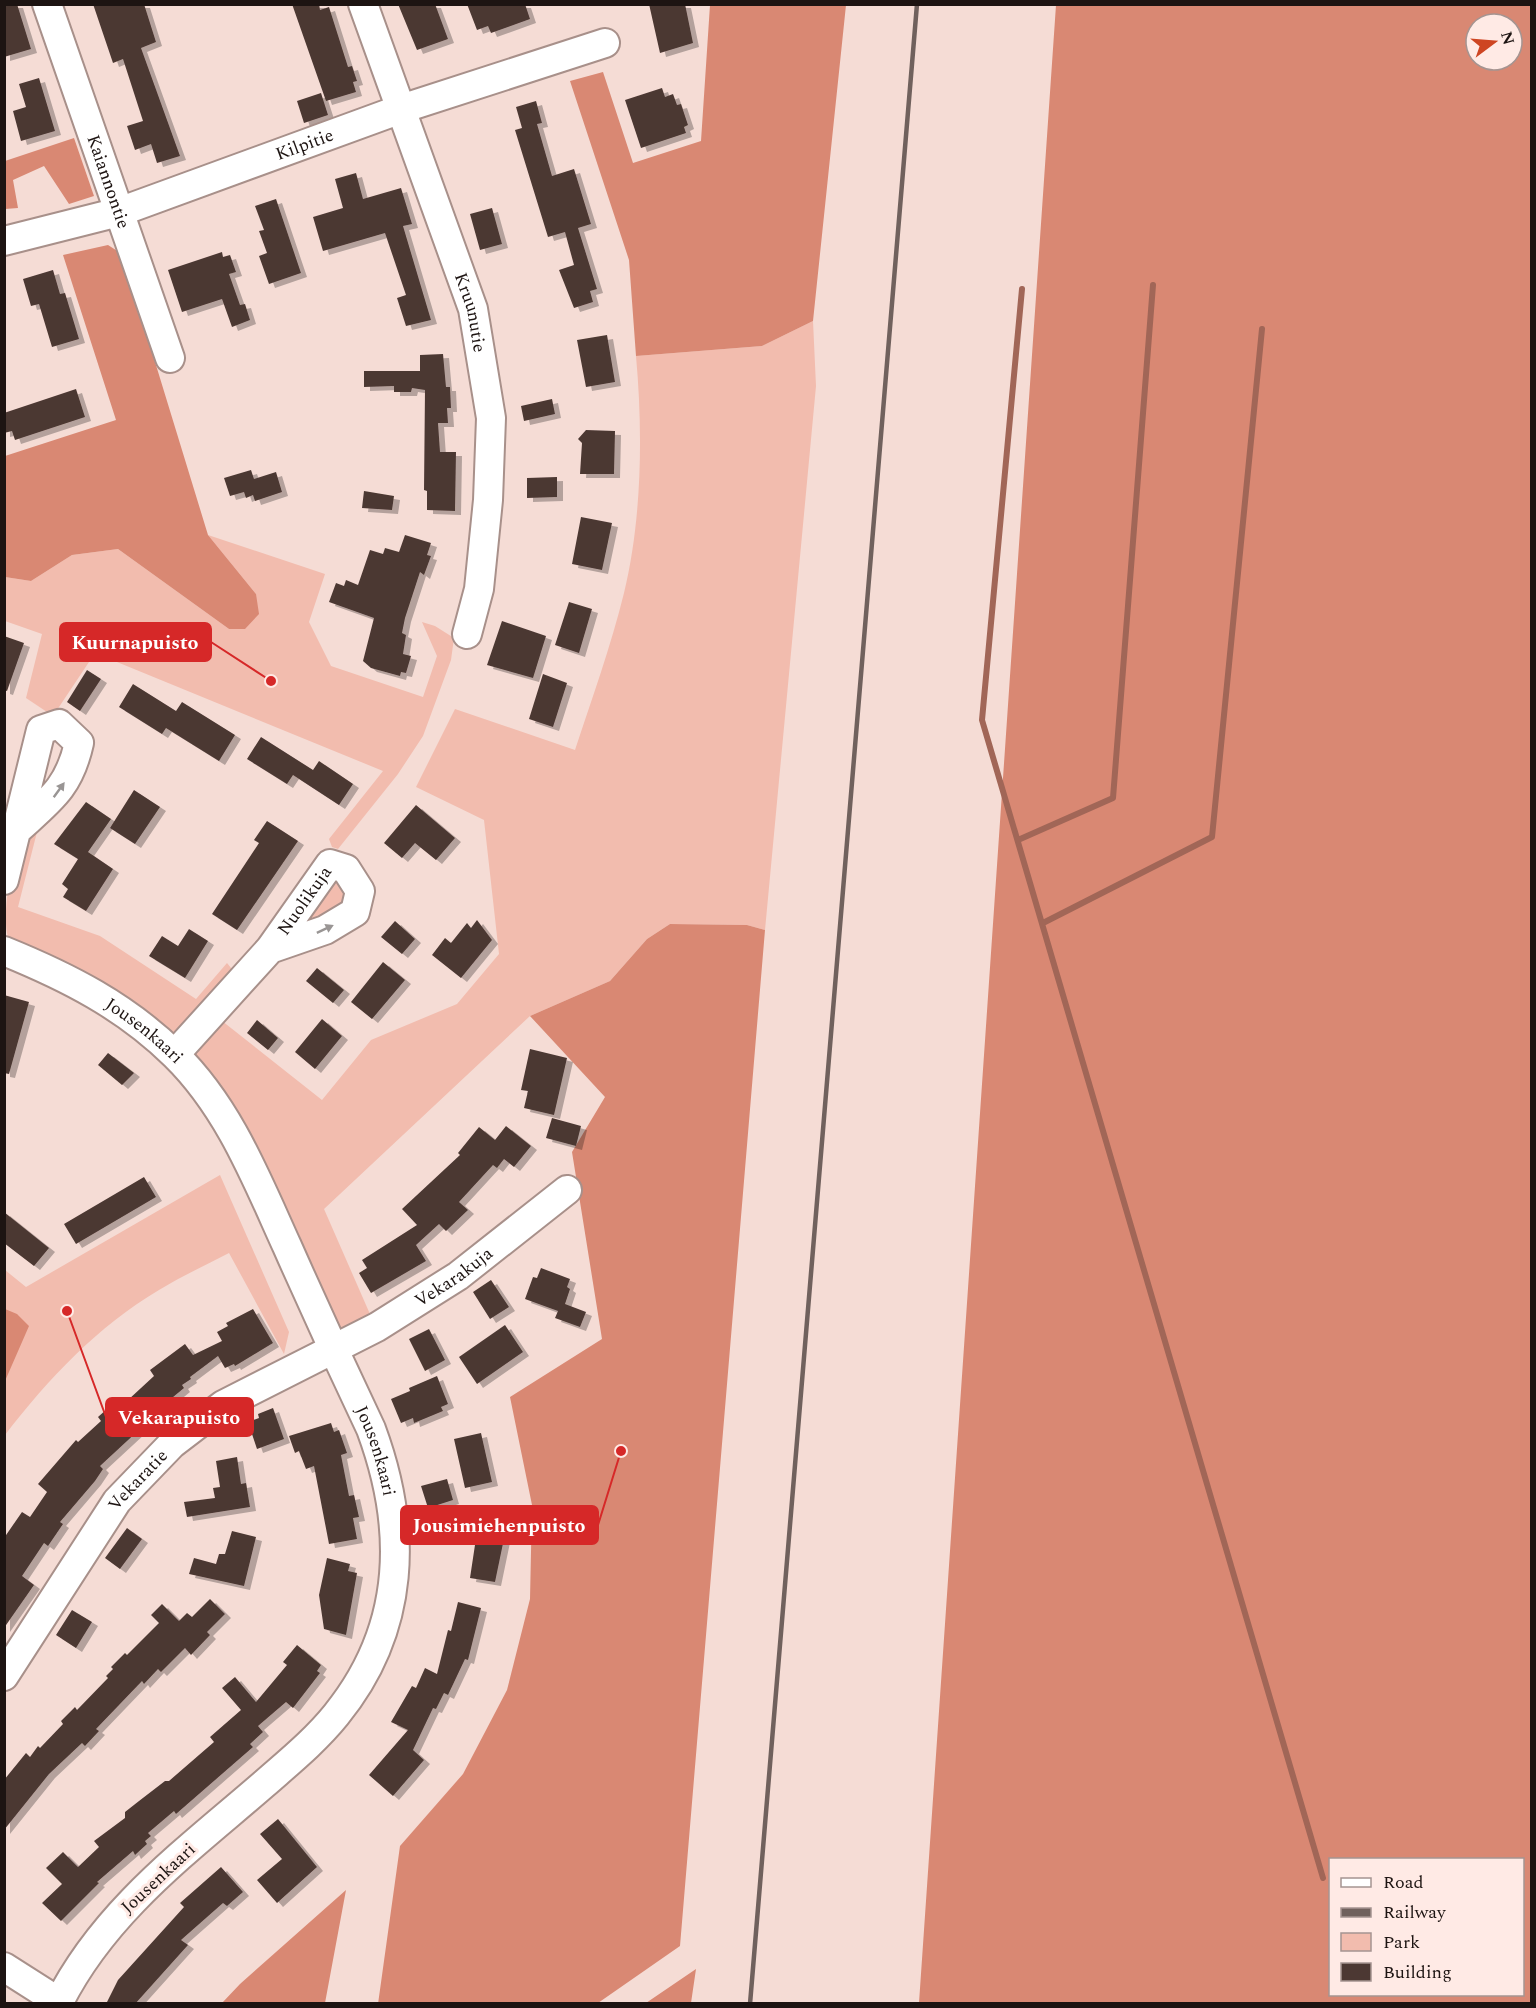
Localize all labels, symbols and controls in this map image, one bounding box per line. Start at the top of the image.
north arrow [1464,12,1524,72]
text: N [1494,29,1521,48]
street label: Kilpitie [272,122,338,168]
street label: Kaiannontie [79,131,137,232]
street label: Kruunutie [447,269,493,354]
callout: Kuurnapuisto [60,623,211,661]
text: Kuurnapuisto [71,628,199,658]
one-way arrow [53,782,65,798]
street label: Nuolikuja [271,860,339,941]
one-way arrow [317,924,334,933]
street label: Jousenkaari [100,991,189,1070]
street label: Vekarakuja [409,1240,499,1314]
callout: Vekarapuisto [106,1398,253,1436]
street label: Jousenkaari [348,1401,402,1498]
text: Vekarapuisto [118,1403,240,1433]
street label: Vekaratie [101,1443,174,1516]
callout: Jousimiehenpuisto [401,1506,598,1544]
text: Jousimiehenpuisto [412,1511,586,1541]
street label: Jousenkaari [115,1837,202,1920]
legend [1329,1858,1524,1996]
text: Road [1383,1869,1424,1896]
text: Railway [1383,1899,1447,1926]
text: Park [1383,1929,1420,1956]
text: Building [1383,1959,1452,1986]

